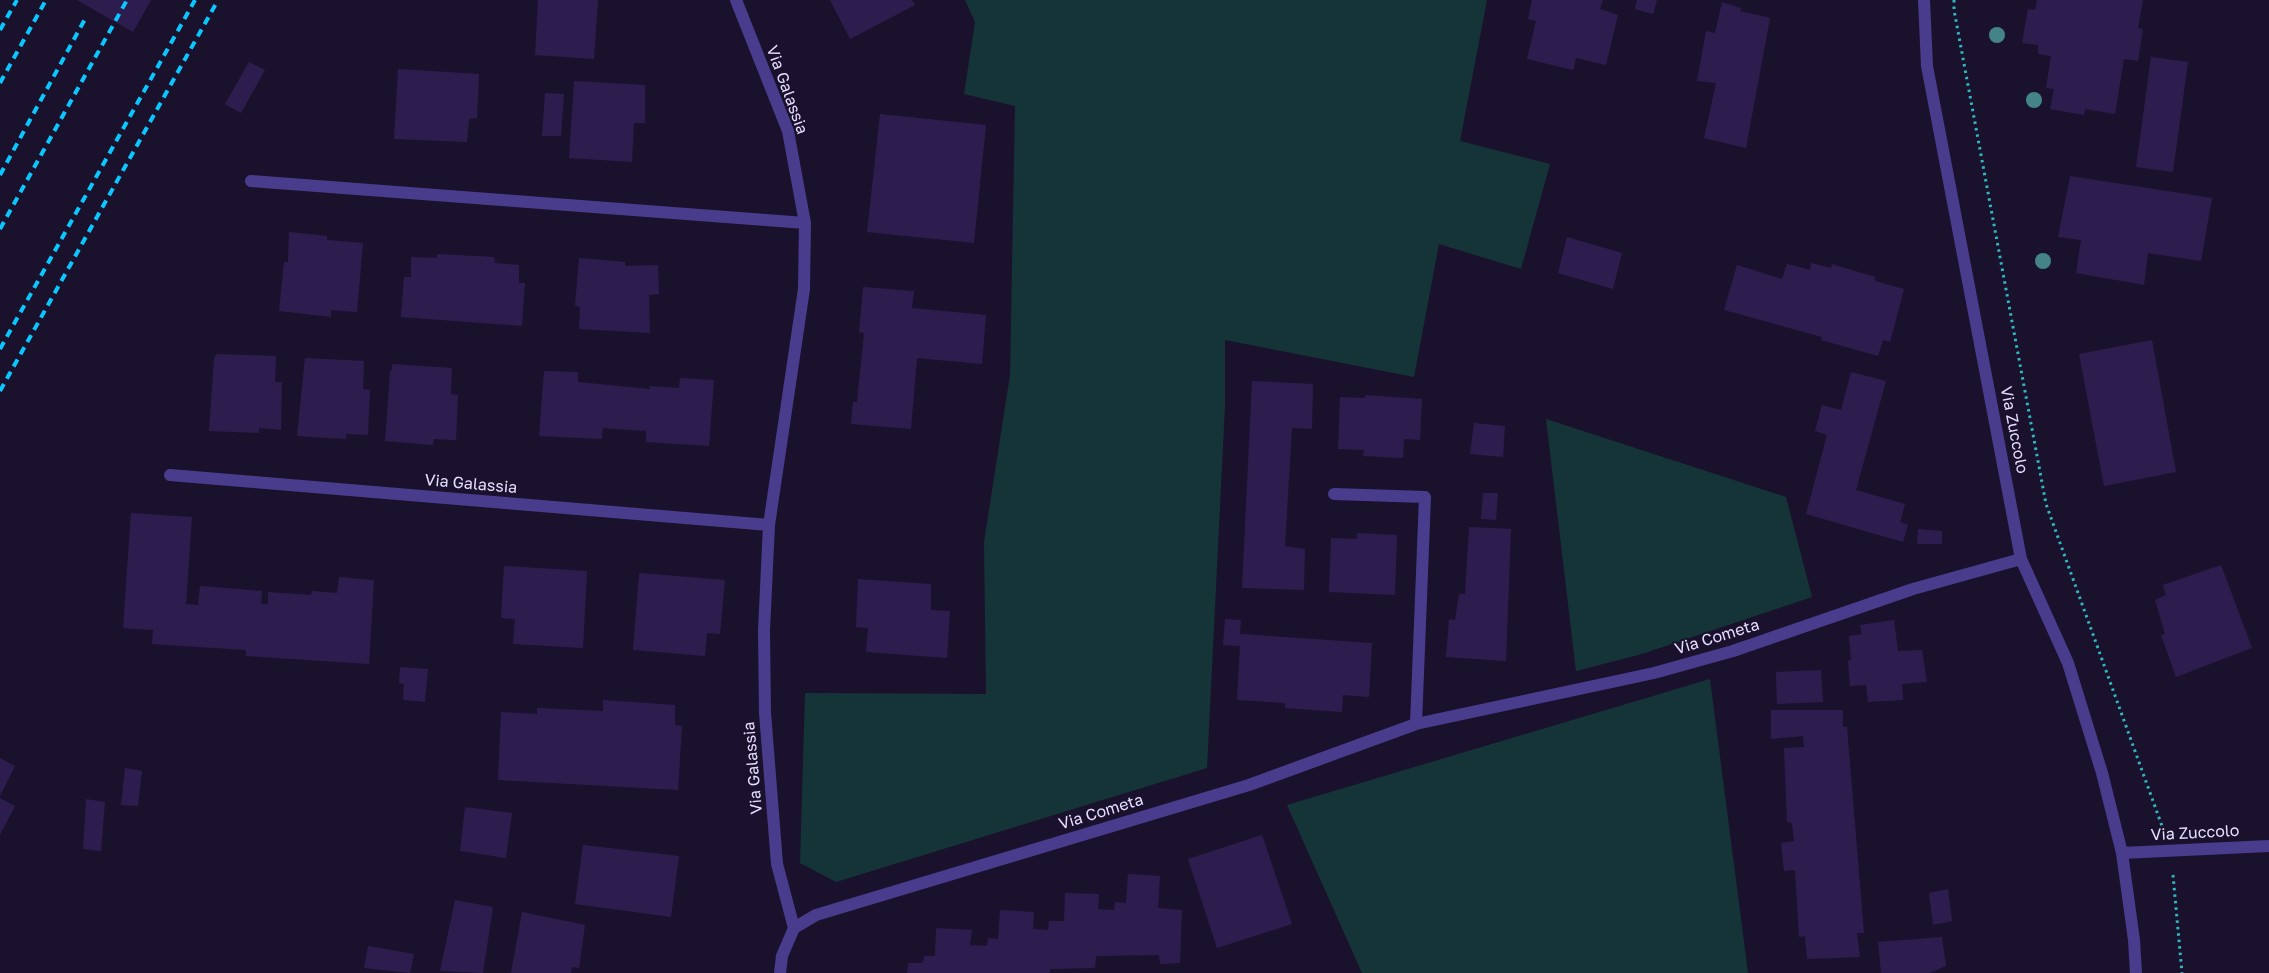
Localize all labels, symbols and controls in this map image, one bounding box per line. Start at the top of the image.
street label: Via Galassia [762,43,812,137]
street label: Via Zuccolo [1996,385,2032,475]
street label: Via Galassia [424,470,518,498]
street label: Via Cometa [1672,615,1762,659]
street label: Via Galassia [739,721,767,815]
street label: Via Cometa [1056,790,1146,834]
street label: Via Zuccolo [2150,821,2240,845]

